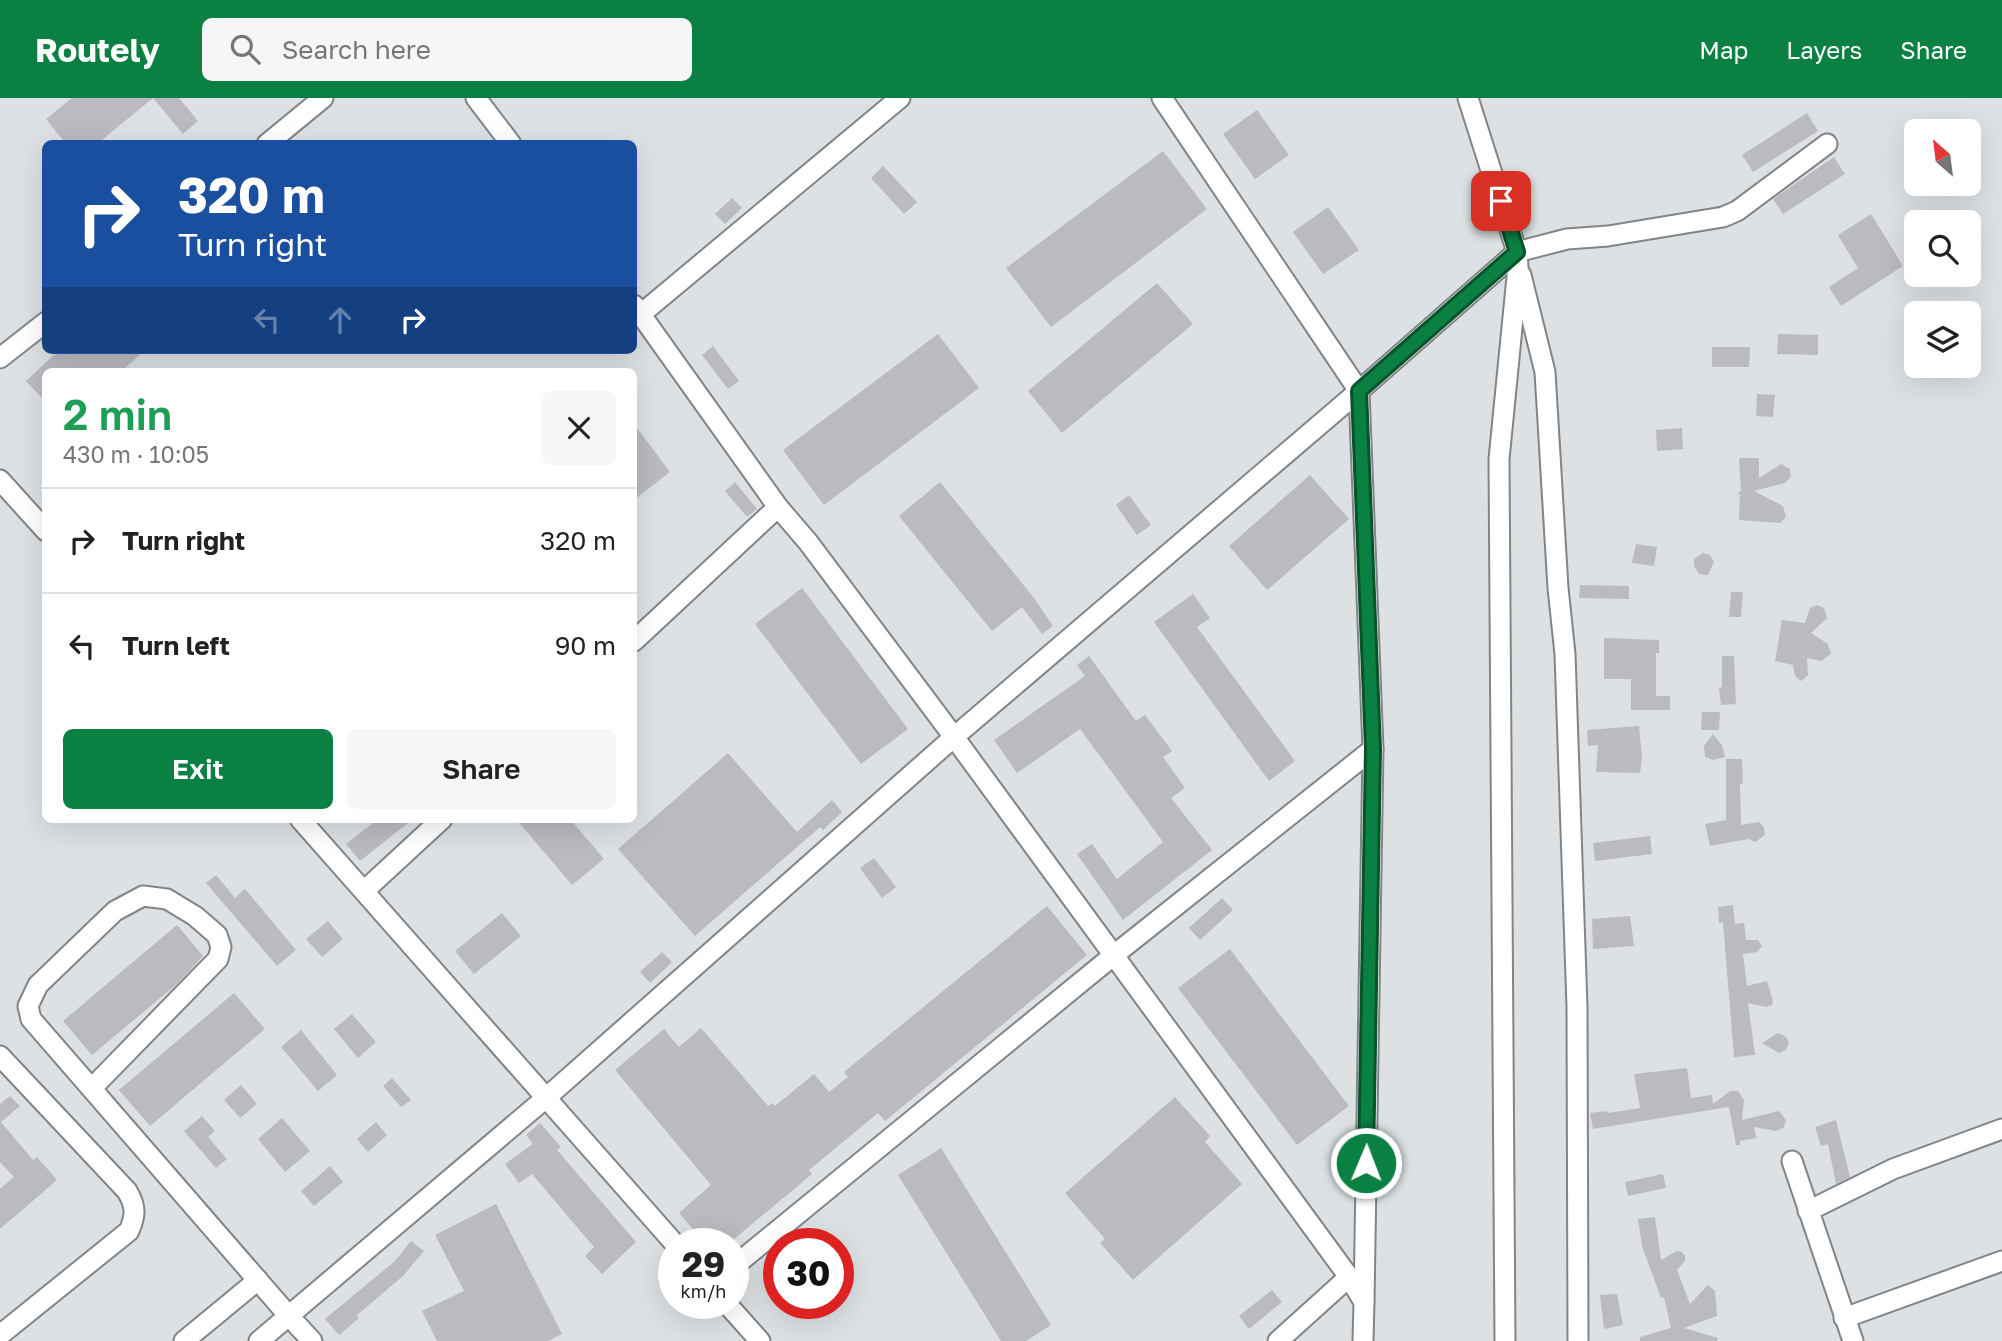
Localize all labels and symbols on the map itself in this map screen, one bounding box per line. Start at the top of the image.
north arrow [1904,119,1981,196]
pin [1471,171,1531,231]
position arrow [1329,1126,1403,1200]
speed limit sign: 30 [763,1228,854,1319]

